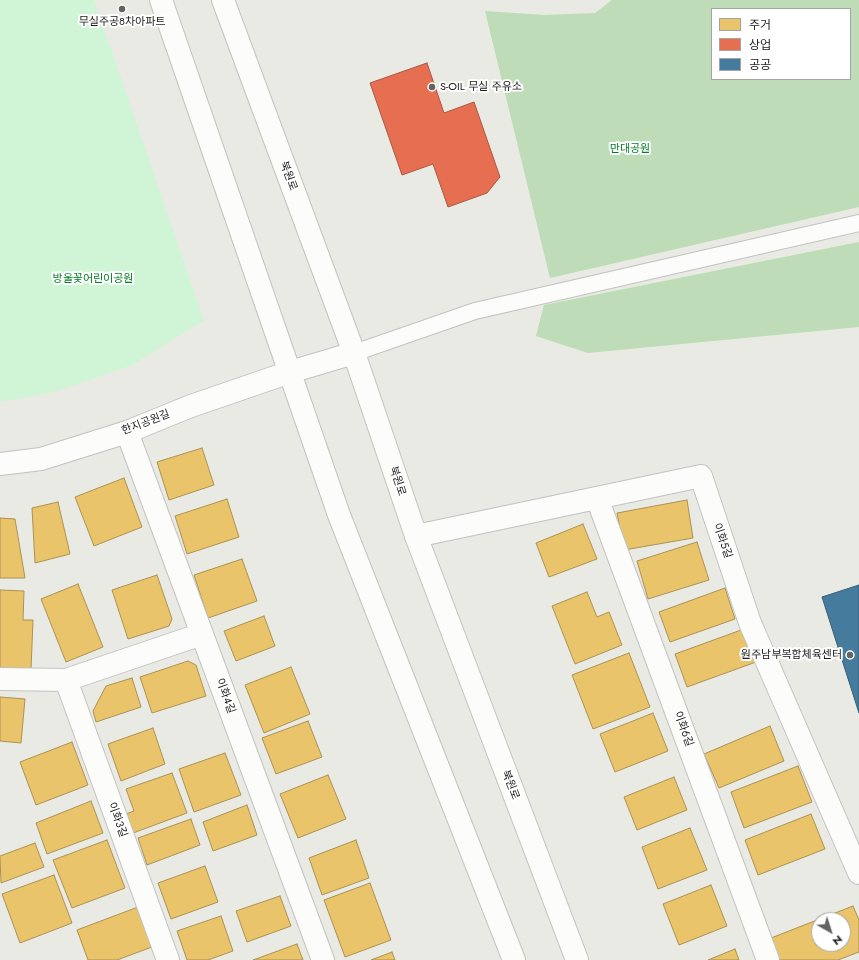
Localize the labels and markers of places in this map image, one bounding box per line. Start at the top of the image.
marker: 무실주공8차아파트 [117,4,127,14]
place label: 무실주공8차아파트 [79,15,165,29]
place label: S-OIL 무실 주유소 [440,80,522,94]
marker: S-OIL 무실 주유소 [427,82,437,92]
place label: 원주남부복합체육센터 [741,648,842,662]
marker: 원주남부복합체육센터 [845,650,855,660]

